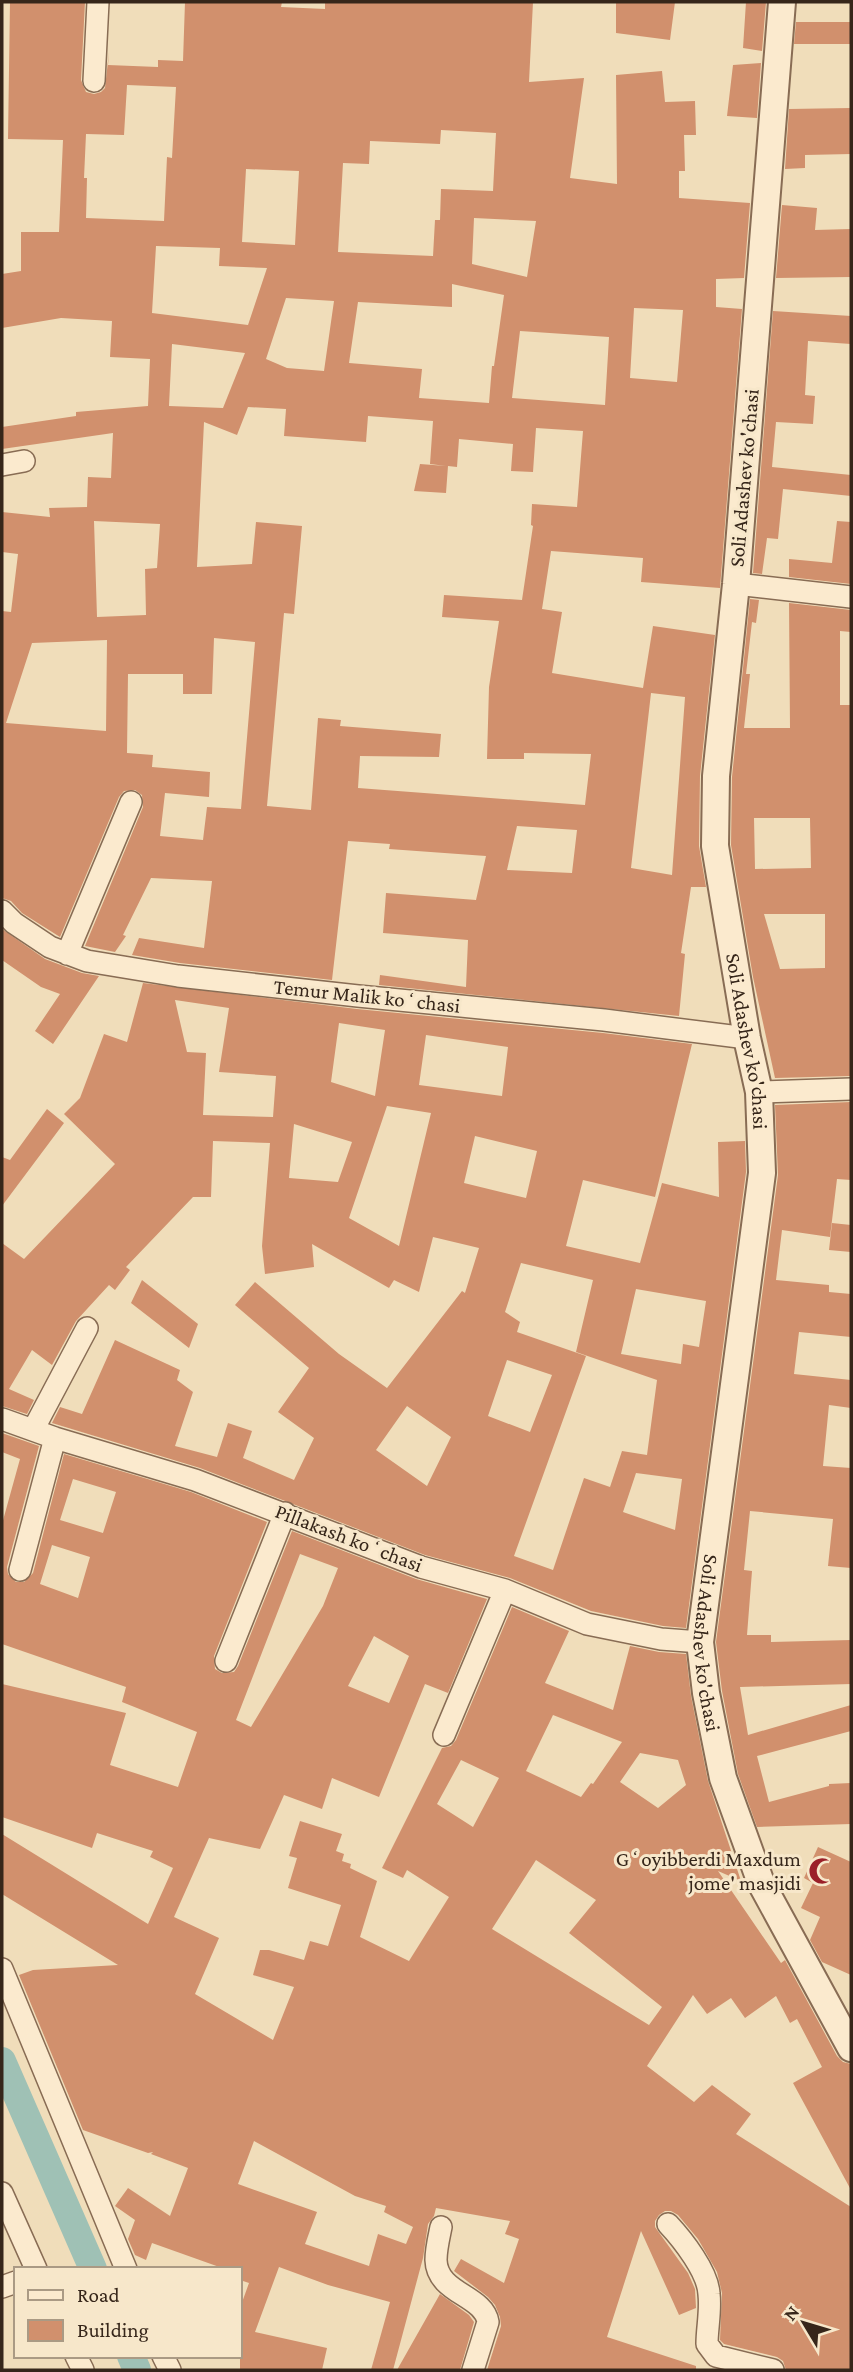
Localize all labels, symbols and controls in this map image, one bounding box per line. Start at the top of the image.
street label: Soli Adashev ko'chasi [724,387,764,568]
street label: Soli Adashev ko'chasi [721,951,772,1130]
street label: Temur Malik koʻchasi [273,974,462,1018]
street label: Pillakash koʻchasi [272,1499,427,1577]
street label: Soli Adashev ko'chasi [688,1553,726,1734]
place label: Gʻoyibberdi Maxdum jome' masjidi [616,1847,801,1895]
mosque icon: Gʻoyibberdi Maxdum jome' masjidi [807,1856,837,1886]
legend [14,2267,242,2358]
text: Road [77,2283,120,2307]
north arrow [769,2288,839,2358]
text: N [779,2301,803,2324]
text: Building [77,2318,149,2342]

